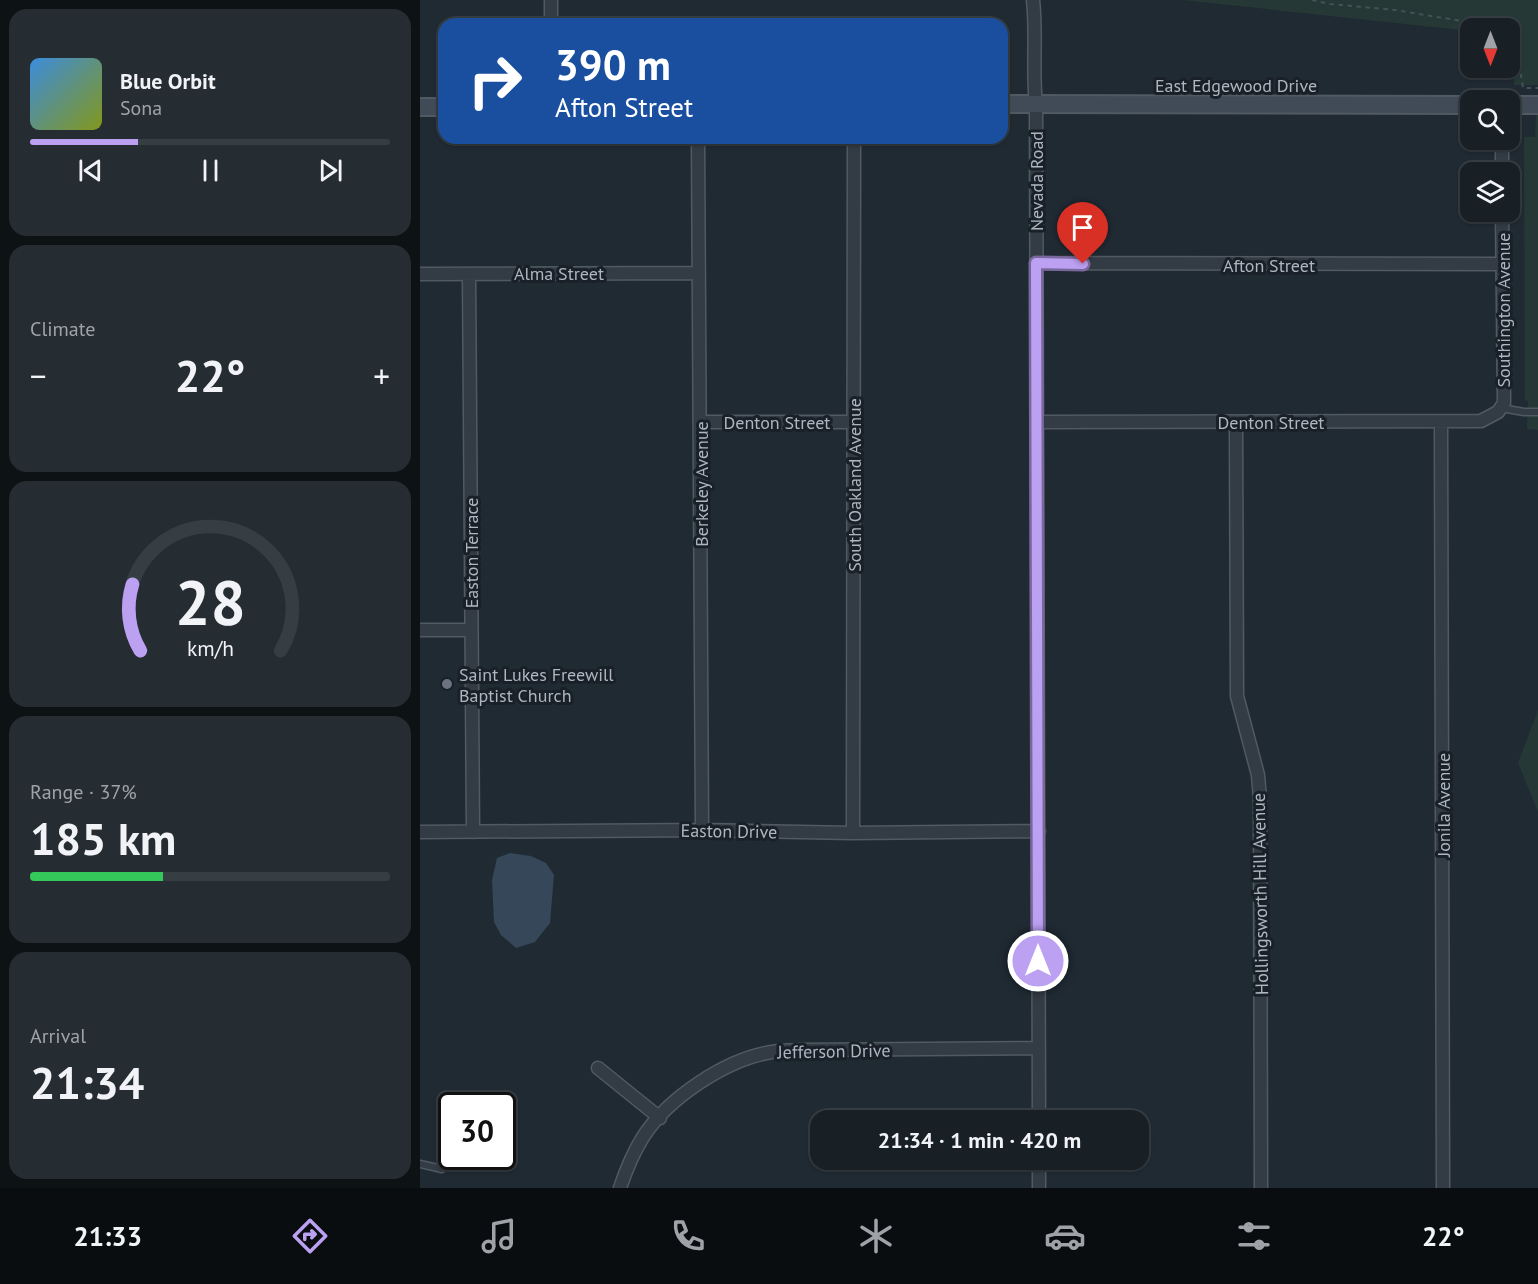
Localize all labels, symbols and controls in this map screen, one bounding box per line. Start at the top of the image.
north arrow [1460,18,1520,78]
map controls [1460,18,1520,222]
text: 390 m [555,37,671,92]
icon: right [456,42,534,120]
text: Blue Orbit [120,67,216,95]
street label: East Edgewood Drive [1155,74,1317,97]
text: Afton Street [555,90,693,124]
button: search [1460,90,1520,150]
text: Sona [120,95,162,121]
street label: Nevada Road [1025,131,1048,231]
icon: previous [74,154,107,187]
icon: pause [194,154,227,187]
icon: next [314,154,347,187]
button: layers [1460,162,1520,222]
pin [1057,202,1108,264]
icon: arrive [1066,211,1099,244]
street label: Southington Avenue [1492,232,1515,388]
street label: Afton Street [1223,254,1315,277]
street label: Alma Street [514,262,604,285]
text: Climate [30,316,96,342]
text: 22° [175,346,245,404]
text: − [30,354,47,397]
text: + [373,354,390,397]
street label: South Oakland Avenue [843,398,866,572]
street label: Denton Street [724,411,830,434]
street label: Denton Street [1218,411,1324,434]
street label: Berkeley Avenue [690,421,713,547]
street label: Easton Terrace [460,498,483,608]
text: 28 [175,561,245,642]
text: km/h [186,634,233,662]
place label: Saint Lukes Freewill Baptist Church [459,663,614,707]
marker: Saint Lukes Freewill Baptist Church [440,677,454,691]
street label: Jonila Avenue [1432,753,1455,858]
text: Range · 37% [30,779,137,805]
street label: Hollingsworth Hill Avenue [1247,793,1273,995]
text: 185 km [30,809,176,867]
street label: Easton Drive [680,819,778,843]
position arrow [1006,929,1070,993]
text: Arrival [30,1023,86,1049]
street label: Jefferson Drive [776,1039,891,1064]
text: 21:34 [30,1053,144,1111]
speed limit sign: 30 [438,1092,516,1170]
text: 21:34 · 1 min · 420 m [878,1126,1081,1154]
icon: directions [289,1215,331,1257]
icon: music [478,1215,520,1257]
icon: phone [667,1215,709,1257]
icon: climate [855,1215,897,1257]
icon: car [1044,1215,1086,1257]
icon: filters [1233,1215,1275,1257]
text: 21:33 [73,1219,142,1253]
text: 22° [1422,1219,1464,1253]

